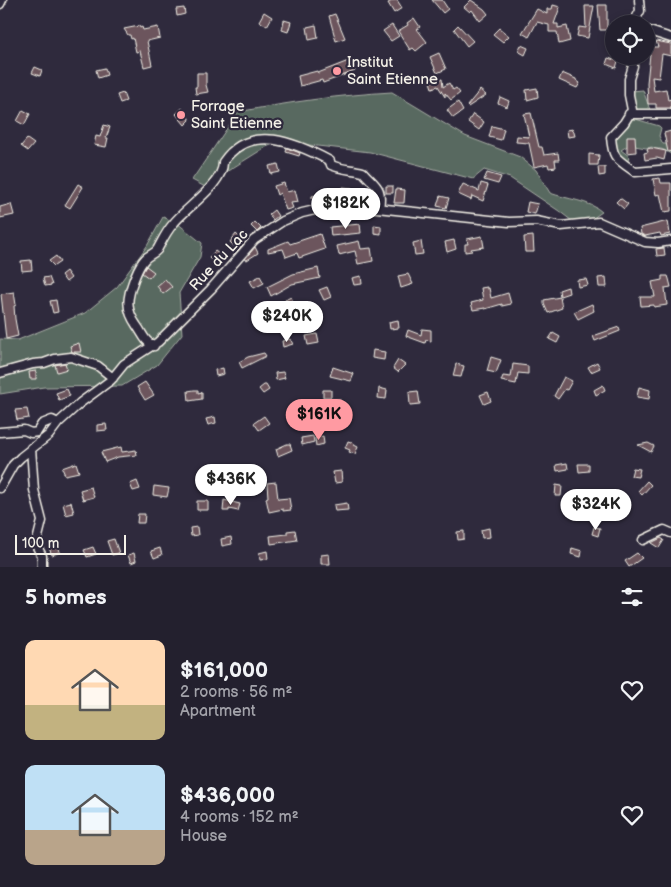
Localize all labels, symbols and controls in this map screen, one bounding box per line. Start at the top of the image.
map controls [605,15,655,65]
button: locate [605,15,655,65]
place label: Institut Saint Etienne [347,53,438,89]
marker: Institut Saint Etienne [331,65,343,77]
place label: Forrage Saint Etienne [191,97,282,133]
marker: Forrage Saint Etienne [175,109,187,121]
pin: $182K [311,188,381,230]
text: $182K [322,194,370,213]
street label: Rue du Lac [186,225,252,295]
pin: $240K [252,300,322,343]
text: $240K [262,307,312,326]
pin: $161K [284,398,354,441]
text: $161K [297,405,341,424]
pin: $436K [196,464,266,506]
text: $436K [206,470,256,489]
pin: $324K [561,488,631,531]
text: $324K [571,495,621,514]
scale bar [15,532,126,555]
text: 100 m [22,535,59,552]
icon: filters [618,583,646,611]
text: 5 homes [25,585,107,610]
text: $161,000 [180,658,268,683]
icon: home [65,660,125,720]
icon: heart [618,676,646,704]
text: 2 rooms · 56 m² [180,683,292,702]
text: Apartment [180,702,256,721]
text: $436,000 [180,783,275,808]
icon: home [65,785,125,845]
icon: heart [618,801,646,829]
text: 4 rooms · 152 m² [180,808,299,827]
text: House [180,827,227,846]

